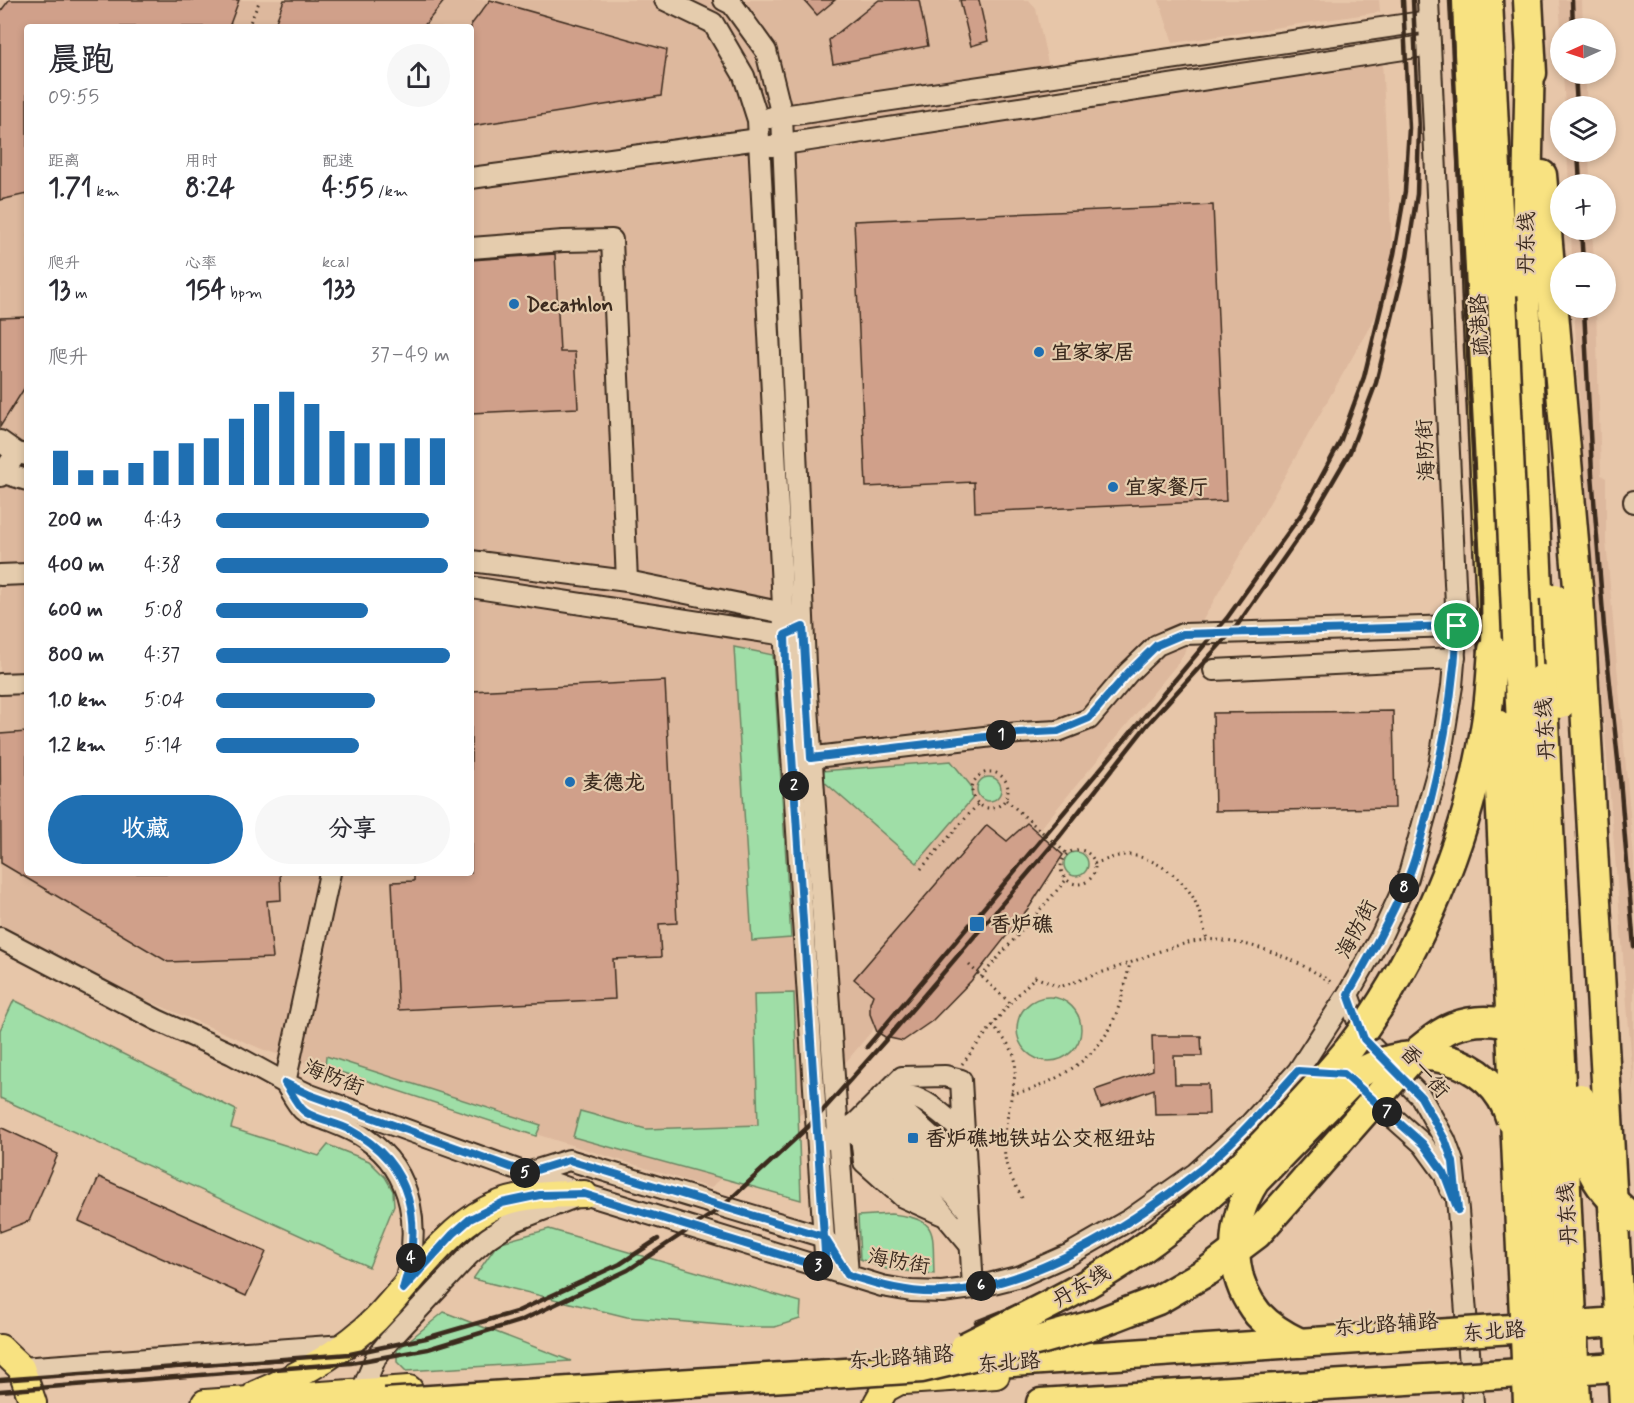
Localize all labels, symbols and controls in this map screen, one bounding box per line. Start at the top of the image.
north arrow [1550,18,1616,84]
map controls [1550,18,1616,318]
text: 晨跑 [48,39,114,83]
button: share [387,44,450,107]
text: 09:55 [48,84,99,111]
button: layers [1550,96,1616,162]
text: 距离 [48,151,80,172]
text: 用时 [185,151,217,172]
text: 配速 [322,151,354,172]
text: 1.71 [48,172,92,206]
text: 8:24 [185,172,235,206]
text: 4:55 [322,172,374,206]
button: + [1550,174,1616,240]
text: km [92,181,120,202]
text: /km [374,181,408,202]
street label: 丹东线 [1512,211,1542,275]
text: kcal [322,252,349,273]
button: − [1550,252,1616,318]
text: 爬升 [48,253,80,274]
text: 心率 [185,253,217,274]
text: 133 [322,273,355,307]
text: 13 [48,274,71,308]
text: 154 [185,274,226,308]
text: m [71,283,88,304]
text: bpm [226,283,262,304]
place label: Decathlon [526,291,613,319]
street label: 疏港路 [1464,293,1496,357]
marker: Decathlon [507,297,521,311]
place label: 宜家家居 [1051,339,1135,367]
text: 37–49 m [371,342,450,369]
text: 爬升 [48,344,88,371]
marker: 宜家家居 [1032,345,1046,359]
street label: 海防街 [1410,418,1442,482]
place label: 宜家餐厅 [1125,474,1209,502]
marker: 宜家餐厅 [1106,480,1120,494]
text: 200 m [48,507,103,534]
text: 4:43 [144,507,181,534]
text: 400 m [48,552,104,579]
text: 4:38 [144,552,181,579]
text: 600 m [48,597,103,624]
text: 5:08 [144,597,183,624]
pin [1431,600,1482,651]
icon: arrive [1440,609,1473,642]
text: 800 m [48,642,104,669]
text: 4:37 [144,642,180,669]
text: 1.0 km [48,687,107,714]
text: 5:04 [144,687,185,714]
street label: 丹东线 [1530,697,1562,761]
pin: 1 [986,720,1016,750]
text: 1 [997,724,1005,745]
text: 1.2 km [48,732,105,759]
text: 5:14 [144,732,182,759]
place label: 麦德龙 [582,769,645,797]
pin: 2 [779,771,809,801]
marker: 麦德龙 [563,775,577,789]
text: 2 [790,775,798,796]
button: 收藏 [48,795,243,864]
button: 分享 [255,795,450,864]
pin: 8 [1389,873,1419,903]
text: 8 [1399,877,1409,898]
street label: 海防街 [1330,895,1384,964]
place label: 香炉礁 [990,911,1053,939]
marker: 香炉礁 [968,915,986,933]
street label: 香一街 [1393,1039,1455,1105]
street label: 海防街 [299,1054,368,1102]
pin: 7 [1372,1097,1402,1127]
text: 7 [1382,1101,1392,1122]
place label: 香炉礁地铁站公交枢纽站 [925,1125,1156,1153]
marker: 香炉礁地铁站公交枢纽站 [906,1131,920,1145]
pin: 5 [510,1158,540,1188]
text: 5 [520,1162,530,1183]
street label: 丹东线 [1552,1182,1584,1246]
pin: 4 [396,1243,426,1273]
street label: 海防街 [865,1243,932,1281]
text: 4 [406,1247,416,1268]
pin: 3 [803,1251,833,1281]
text: 3 [814,1255,822,1276]
street label: 丹东线 [1047,1259,1116,1315]
pin: 6 [966,1271,996,1301]
text: 6 [977,1275,985,1296]
street label: 东北路辅路 [1333,1307,1439,1343]
street label: 东北路 [1462,1316,1526,1348]
street label: 东北路辅路 [848,1340,954,1376]
street label: 东北路 [977,1347,1041,1379]

